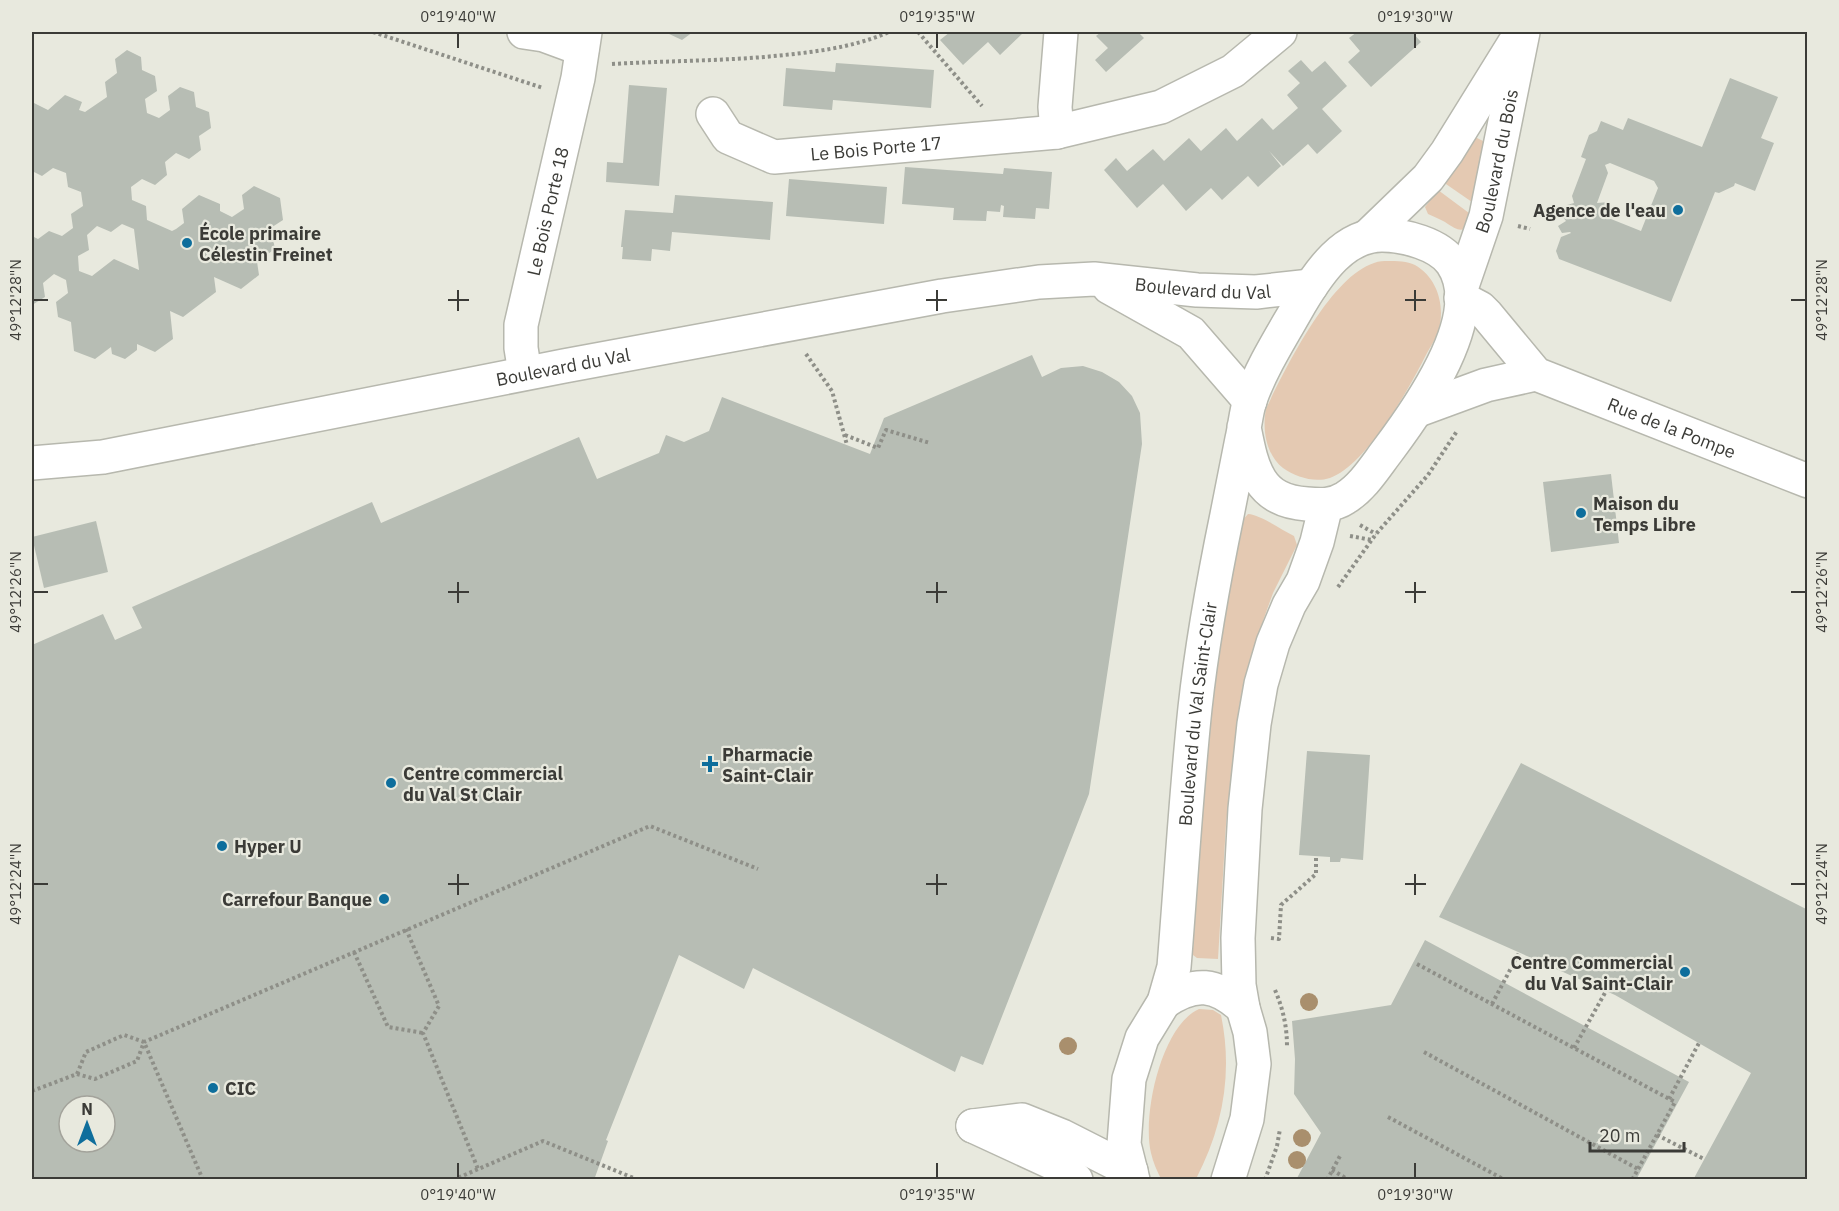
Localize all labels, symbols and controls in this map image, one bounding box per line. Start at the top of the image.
text: 0°19'40"W [420,7,496,26]
text: 0°19'35"W [899,7,975,26]
text: 0°19'30"W [1377,7,1453,26]
street label: Boulevard du Bois [1470,87,1523,236]
street label: Le Bois Porte 17 [809,131,943,165]
street label: Le Bois Porte 18 [521,145,573,278]
place label: Agence de l'eau [1533,199,1666,222]
marker: Agence de l'eau [1671,203,1685,217]
place label: École primaire Célestin Freinet [199,221,333,266]
marker: École primaire Célestin Freinet [180,236,194,250]
text: 49°12'28"N [6,259,25,341]
text: 49°12'28"N [1812,259,1831,341]
street label: Boulevard du Val [1134,272,1272,304]
street label: Boulevard du Val [494,342,632,391]
street label: Rue de la Pompe [1604,392,1739,463]
place label: Maison du Temps Libre [1593,492,1696,536]
marker: Maison du Temps Libre [1574,506,1588,520]
text: 49°12'26"N [6,551,25,633]
text: 49°12'26"N [1812,551,1831,633]
street label: Boulevard du Val Saint-Clair [1173,600,1222,827]
place label: Pharmacie Saint-Clair [722,743,813,787]
marker: Pharmacie Saint-Clair [703,757,717,771]
place label: Centre commercial du Val St Clair [403,762,564,806]
marker: Centre commercial du Val St Clair [384,776,398,790]
place label: Hyper U [234,835,302,858]
marker: Hyper U [215,839,229,853]
text: 49°12'24"N [6,843,25,925]
text: 49°12'24"N [1812,843,1831,925]
place label: Carrefour Banque [222,888,372,911]
marker: Carrefour Banque [377,892,391,906]
place label: Centre Commercial du Val Saint-Clair [1510,951,1674,995]
marker: Centre Commercial du Val Saint-Clair [1678,965,1692,979]
place label: CIC [225,1077,256,1100]
marker: CIC [206,1081,220,1095]
north arrow [57,1094,117,1154]
text: N [81,1099,93,1119]
scale bar [1590,1115,1684,1153]
text: 20 m [1599,1124,1641,1147]
text: 0°19'40"W [420,1185,496,1204]
text: 0°19'35"W [899,1185,975,1204]
text: 0°19'30"W [1377,1185,1453,1204]

